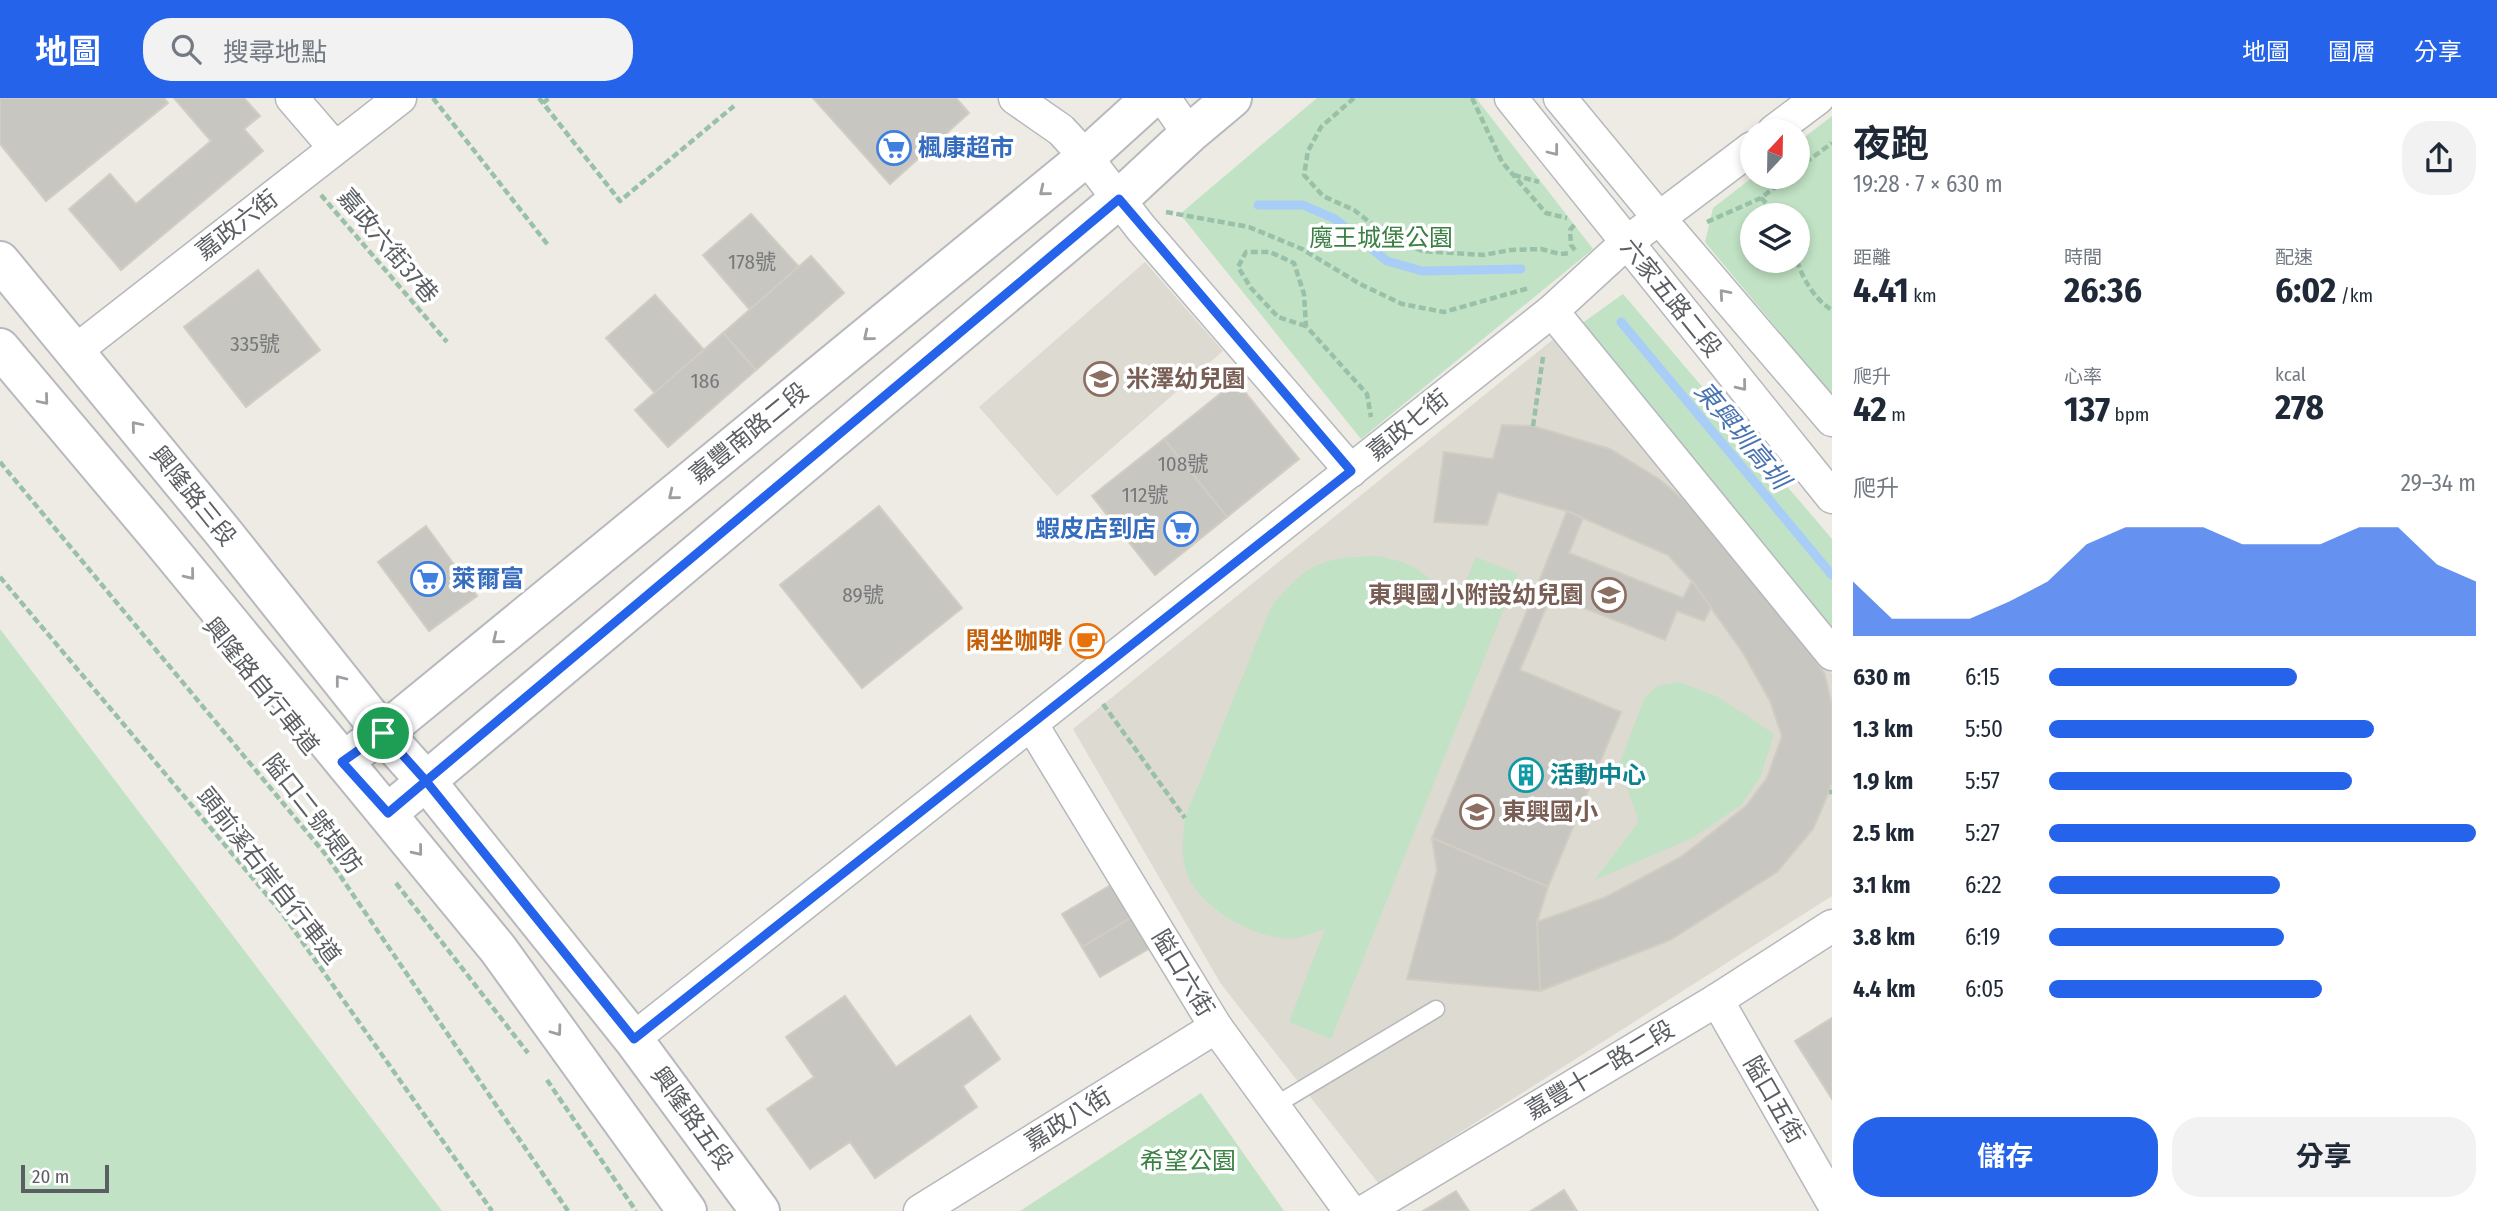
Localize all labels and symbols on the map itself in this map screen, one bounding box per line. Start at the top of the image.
north arrow [1740,119,1810,189]
supermarket icon: 楓康超市 [875,129,913,167]
place label: 楓康超市 [918,134,1014,162]
one-way arrow [1545,144,1558,156]
street label: 嘉政六街37巷 [332,183,444,309]
one-way arrow [1040,183,1052,196]
street label: 嘉政六街 [191,184,283,266]
park label: 魔王城堡公園 [1309,224,1453,252]
street label: 六家五路二段 [1615,233,1727,363]
house number: 178號 [728,249,776,275]
one-way arrow [1720,289,1732,302]
one-way arrow [864,327,876,340]
house number: 335號 [230,331,280,357]
school or university icon: 米澤幼兒園 [1082,360,1120,398]
place label: 米澤幼兒園 [1126,365,1246,393]
house number: 186 [690,368,720,394]
water label: 東興圳高圳 [1688,376,1798,498]
street label: 嘉豐南路二段 [684,377,814,489]
one-way arrow [1734,379,1747,391]
street label: 嘉政七街 [1362,384,1454,466]
one-way arrow [36,392,48,405]
one-way arrow [132,422,144,435]
street label: 興隆路三段 [144,441,242,551]
house number: 108號 [1158,451,1208,477]
house number: 112號 [1122,482,1168,508]
one-way arrow [668,487,681,499]
supermarket icon: 蝦皮店到店 [1162,510,1200,548]
place label: 蝦皮店到店 [1036,515,1156,543]
supermarket icon: 萊爾富 [409,560,447,598]
place label: 萊爾富 [452,565,524,593]
one-way arrow [182,567,195,579]
school or university icon: 東興國小附設幼兒園 [1590,576,1628,614]
place label: 東興國小附設幼兒園 [1368,581,1584,609]
house number: 89號 [842,582,884,608]
street label: 興隆路自行車道 [197,612,325,760]
cafe icon: 閑坐咖啡 [1068,622,1106,660]
place label: 閑坐咖啡 [966,627,1062,655]
one-way arrow [492,631,505,643]
one-way arrow [336,675,349,687]
pin [353,703,413,763]
street label: 隘口二號堤防 [258,749,368,879]
building icon: 活動中心 [1507,756,1545,794]
place label: 活動中心 [1550,761,1646,789]
street label: 頭前溪右岸自行車道 [191,782,347,970]
school or university icon: 東興國小 [1458,793,1496,831]
place label: 東興國小 [1502,798,1598,826]
one-way arrow [410,843,422,856]
street label: 隘口六街 [1146,925,1220,1021]
street label: 嘉豐十一路二段 [1521,1015,1679,1125]
one-way arrow [549,1023,561,1036]
street label: 隘口五街 [1738,1051,1810,1149]
street label: 興隆路五段 [645,1061,739,1175]
street label: 嘉政八街 [1020,1082,1116,1156]
park label: 希望公園 [1140,1147,1236,1175]
scale bar [21,1162,108,1194]

